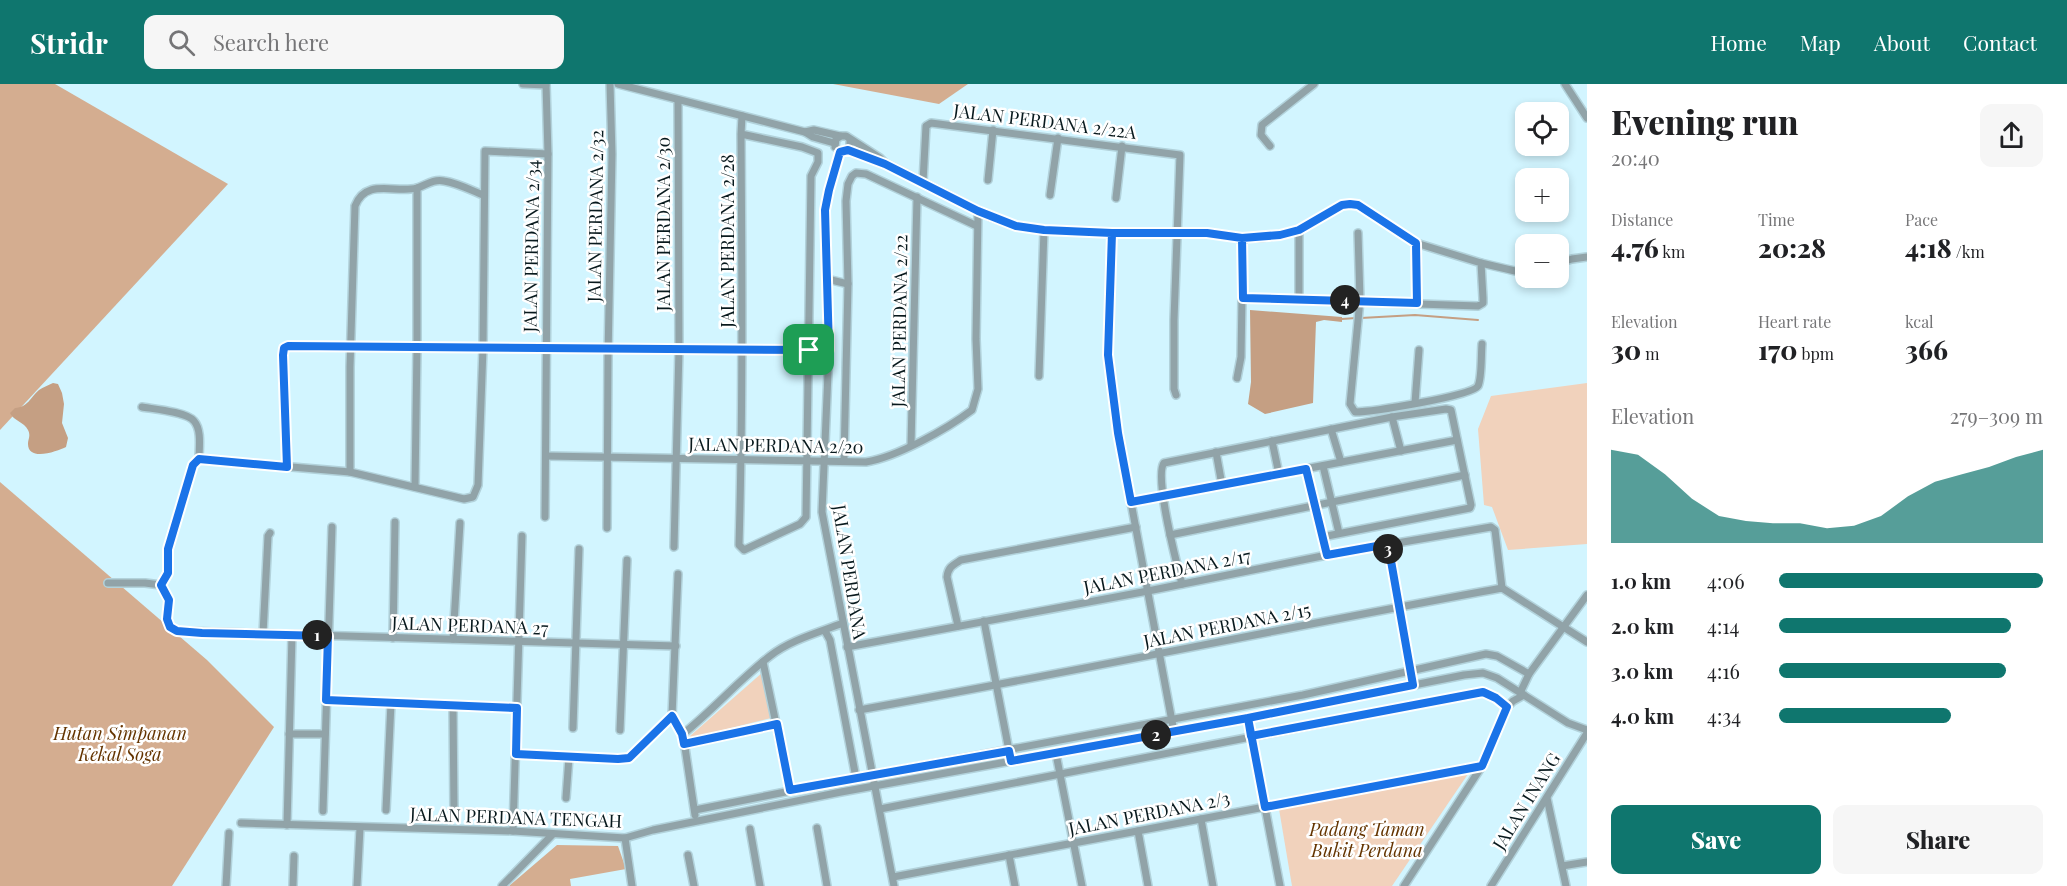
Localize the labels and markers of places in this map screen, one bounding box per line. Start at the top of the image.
pin: 4 [1330,285,1360,315]
pin [783,324,834,375]
pin: 3 [1373,534,1403,564]
pin: 1 [302,620,332,650]
pin: 2 [1141,720,1171,750]

